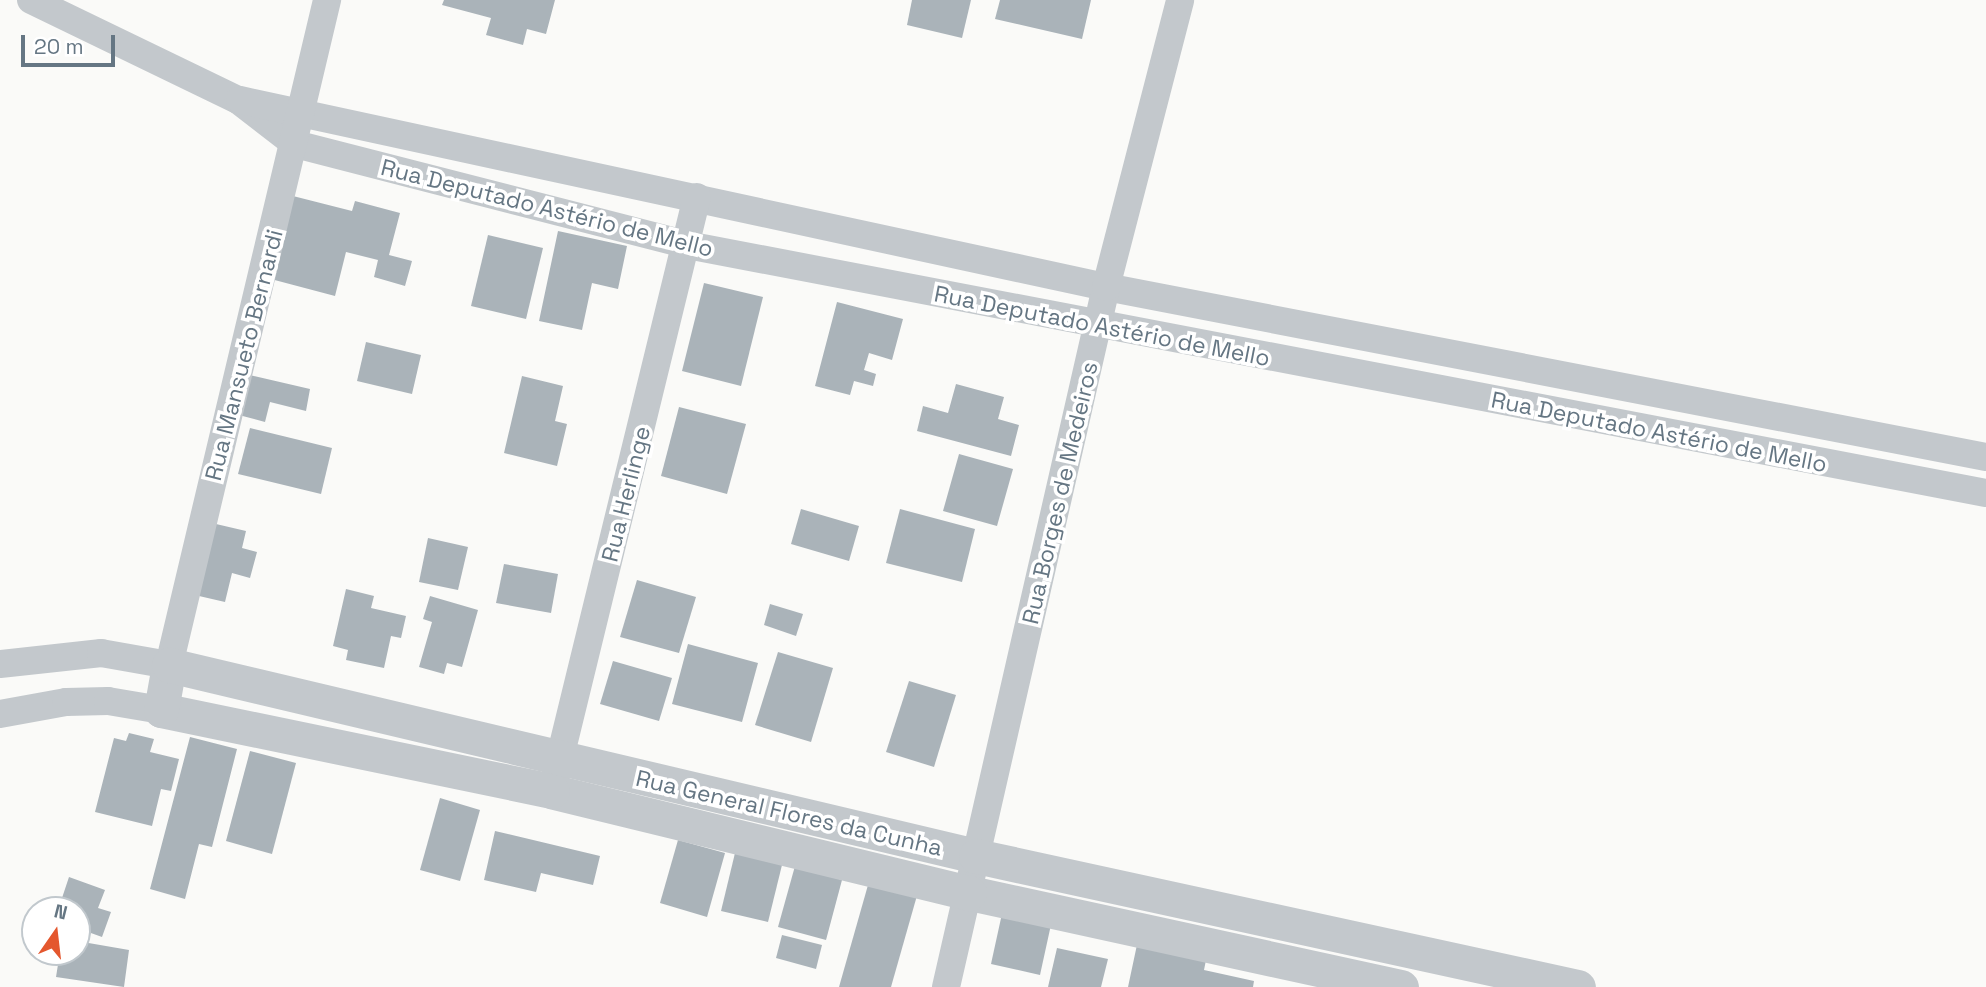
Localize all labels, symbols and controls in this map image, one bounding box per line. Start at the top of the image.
scale bar [24,21,119,65]
text: 20 m [34,33,84,60]
street label: Rua Deputado Astério de Mello [378,153,716,263]
street label: Rua Mansueto Bernardi [199,226,289,484]
street label: Rua Deputado Astério de Mello [932,280,1272,372]
street label: Rua Borges de Medeiros [1016,359,1104,627]
street label: Rua Deputado Astério de Mello [1489,386,1829,478]
street label: Rua Herlinge [596,423,656,565]
street label: Rua General Flores da Cunha [633,764,945,862]
north arrow [21,896,91,966]
text: N [52,898,70,926]

